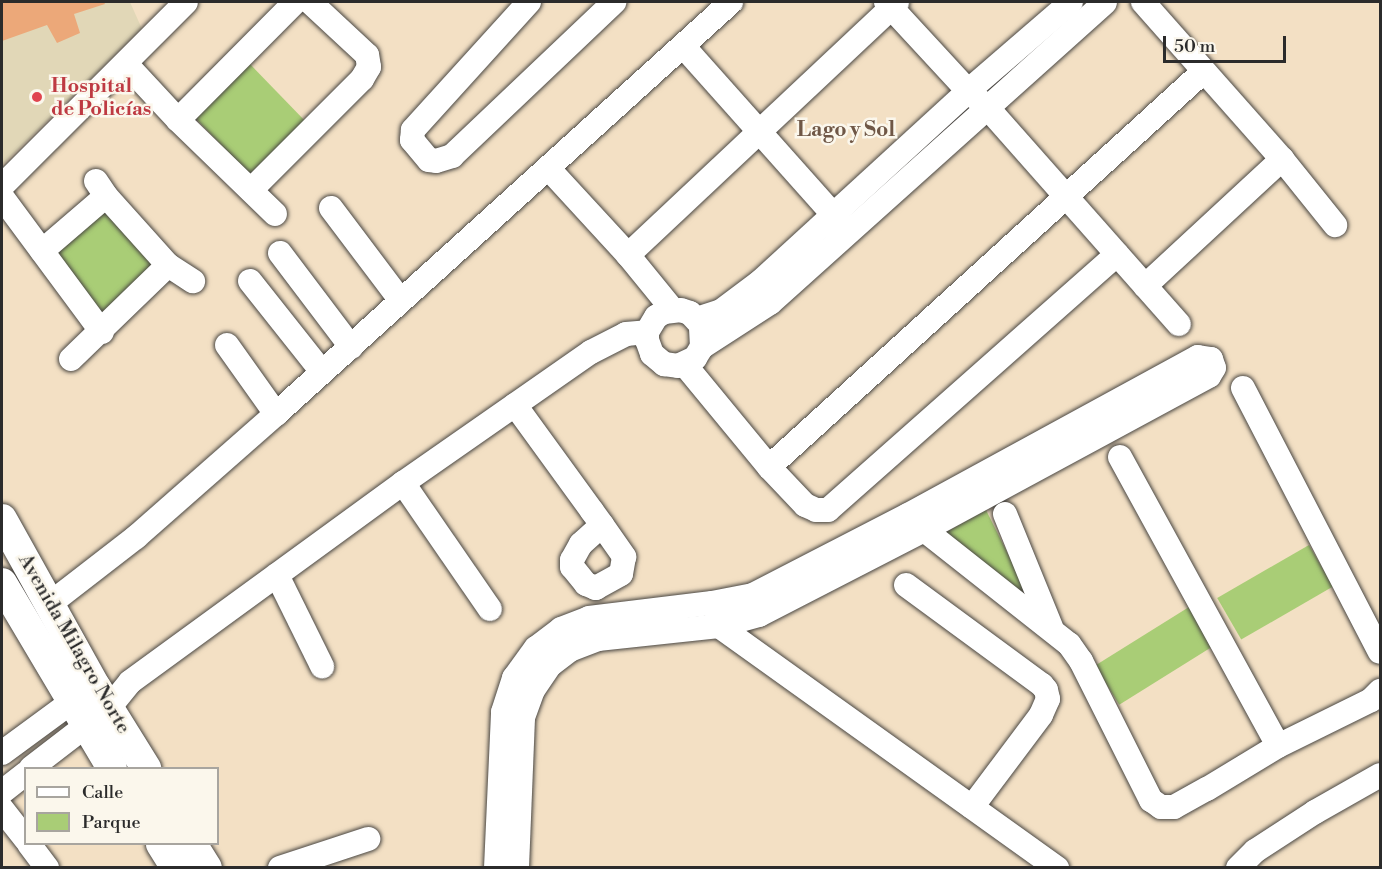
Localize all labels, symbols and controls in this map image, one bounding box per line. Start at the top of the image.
scale bar [1166,24,1289,62]
text: 50 m [1174,35,1215,58]
place label: Hospital de Policías [51,74,151,121]
marker: Hospital de Policías [28,88,46,106]
district label: Lago y Sol [797,117,895,143]
street label: Avenida Milagro Norte [13,550,135,738]
legend [24,767,219,845]
text: Calle [82,781,123,804]
text: Parque [82,811,141,834]

